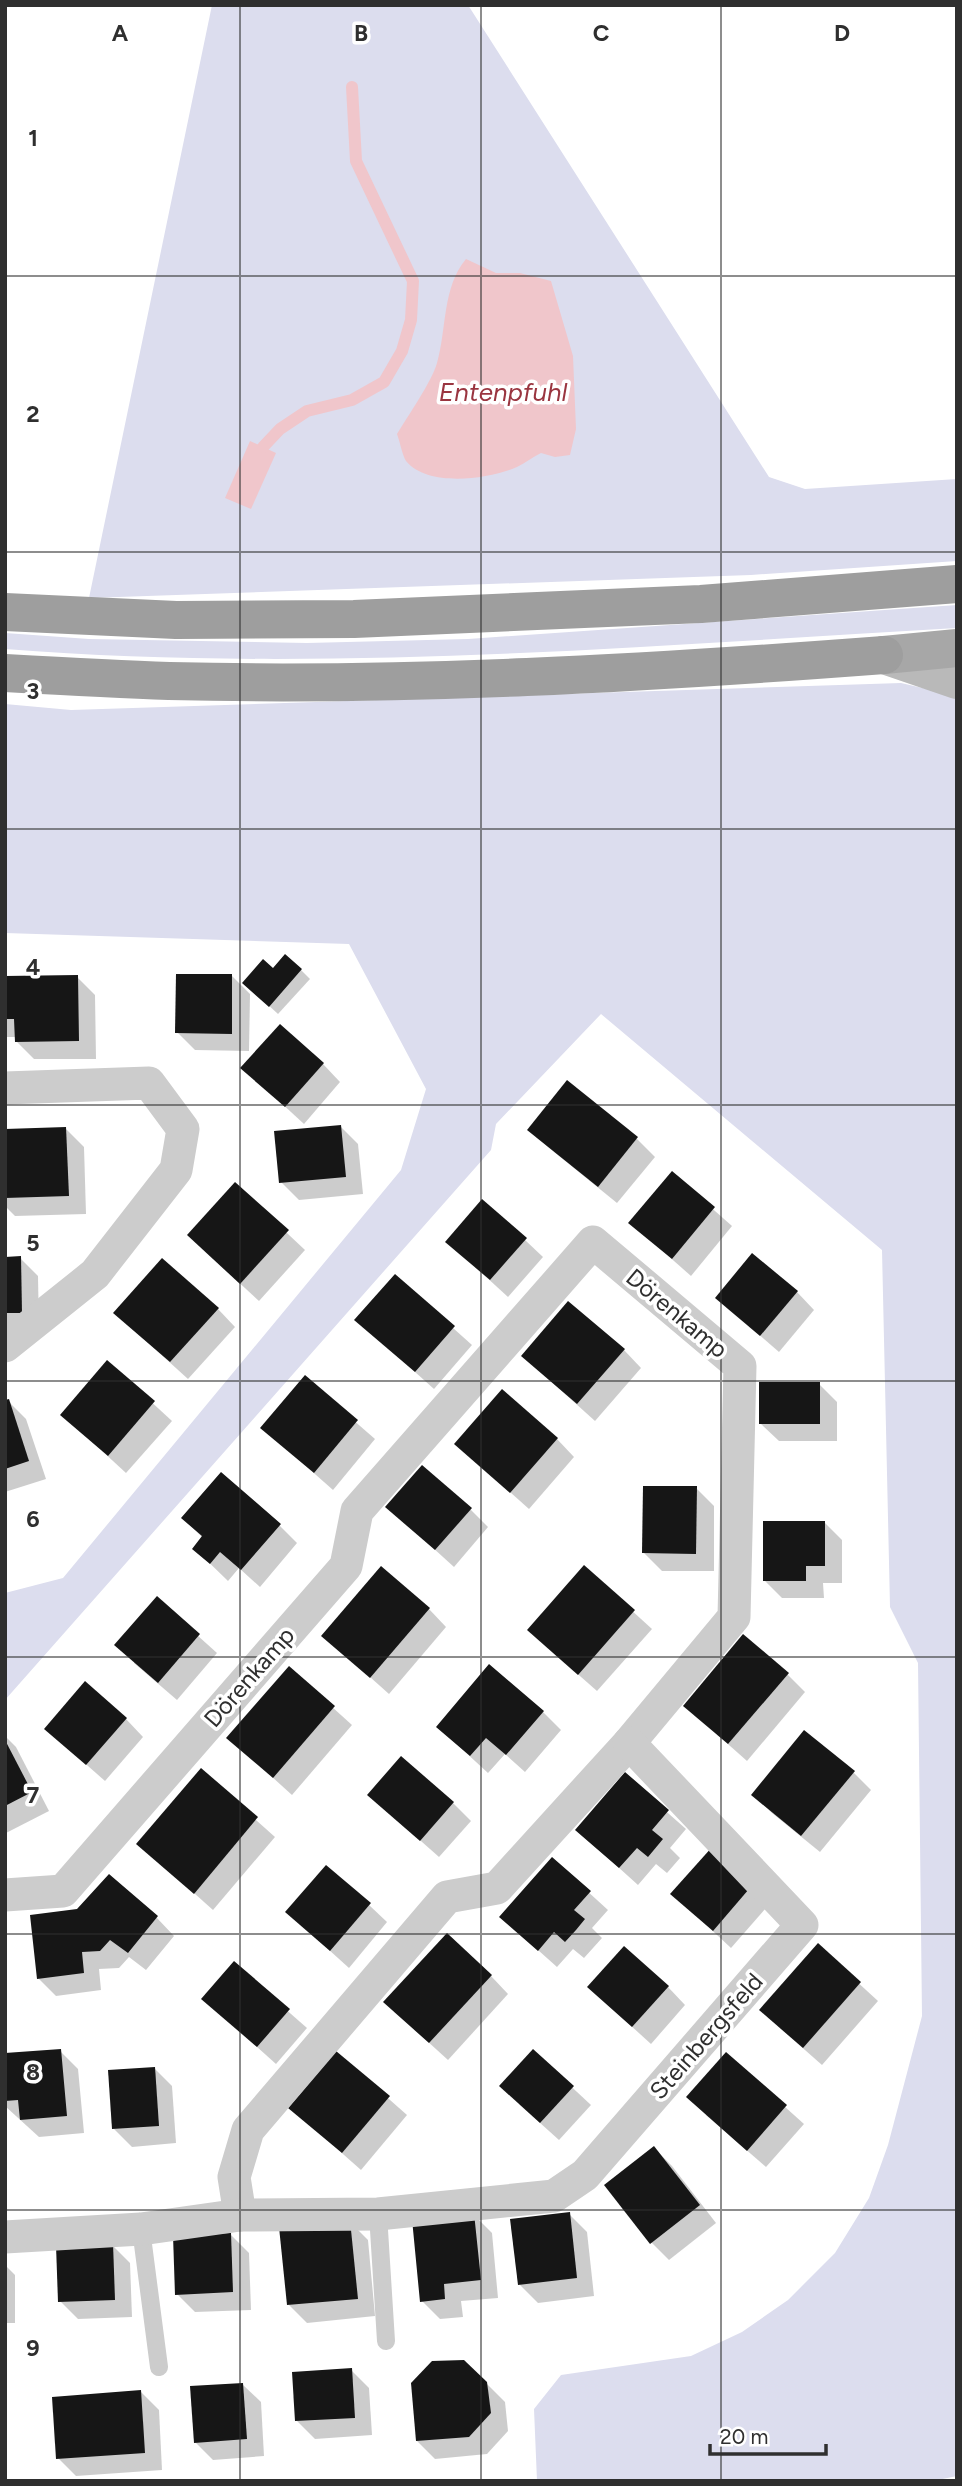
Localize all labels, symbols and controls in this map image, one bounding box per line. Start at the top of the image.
text: A [112,19,129,47]
text: B [354,19,368,47]
text: C [593,19,610,47]
text: D [834,19,850,47]
text: 1 [28,124,38,152]
water label: Entenpfuhl [439,376,567,408]
text: 2 [26,400,40,428]
text: 3 [27,677,39,705]
text: 4 [26,953,40,981]
text: 5 [26,1229,40,1257]
street label: Dörenkamp [620,1262,734,1364]
text: 6 [26,1505,40,1533]
street label: Dörenkamp [198,1621,300,1733]
text: 7 [27,1781,40,1809]
street label: Steinbergsfeld [643,1967,769,2105]
text: 8 [26,2058,40,2086]
text: 9 [26,2334,40,2362]
scale bar [710,2412,825,2456]
text: 20 m [720,2424,768,2449]

